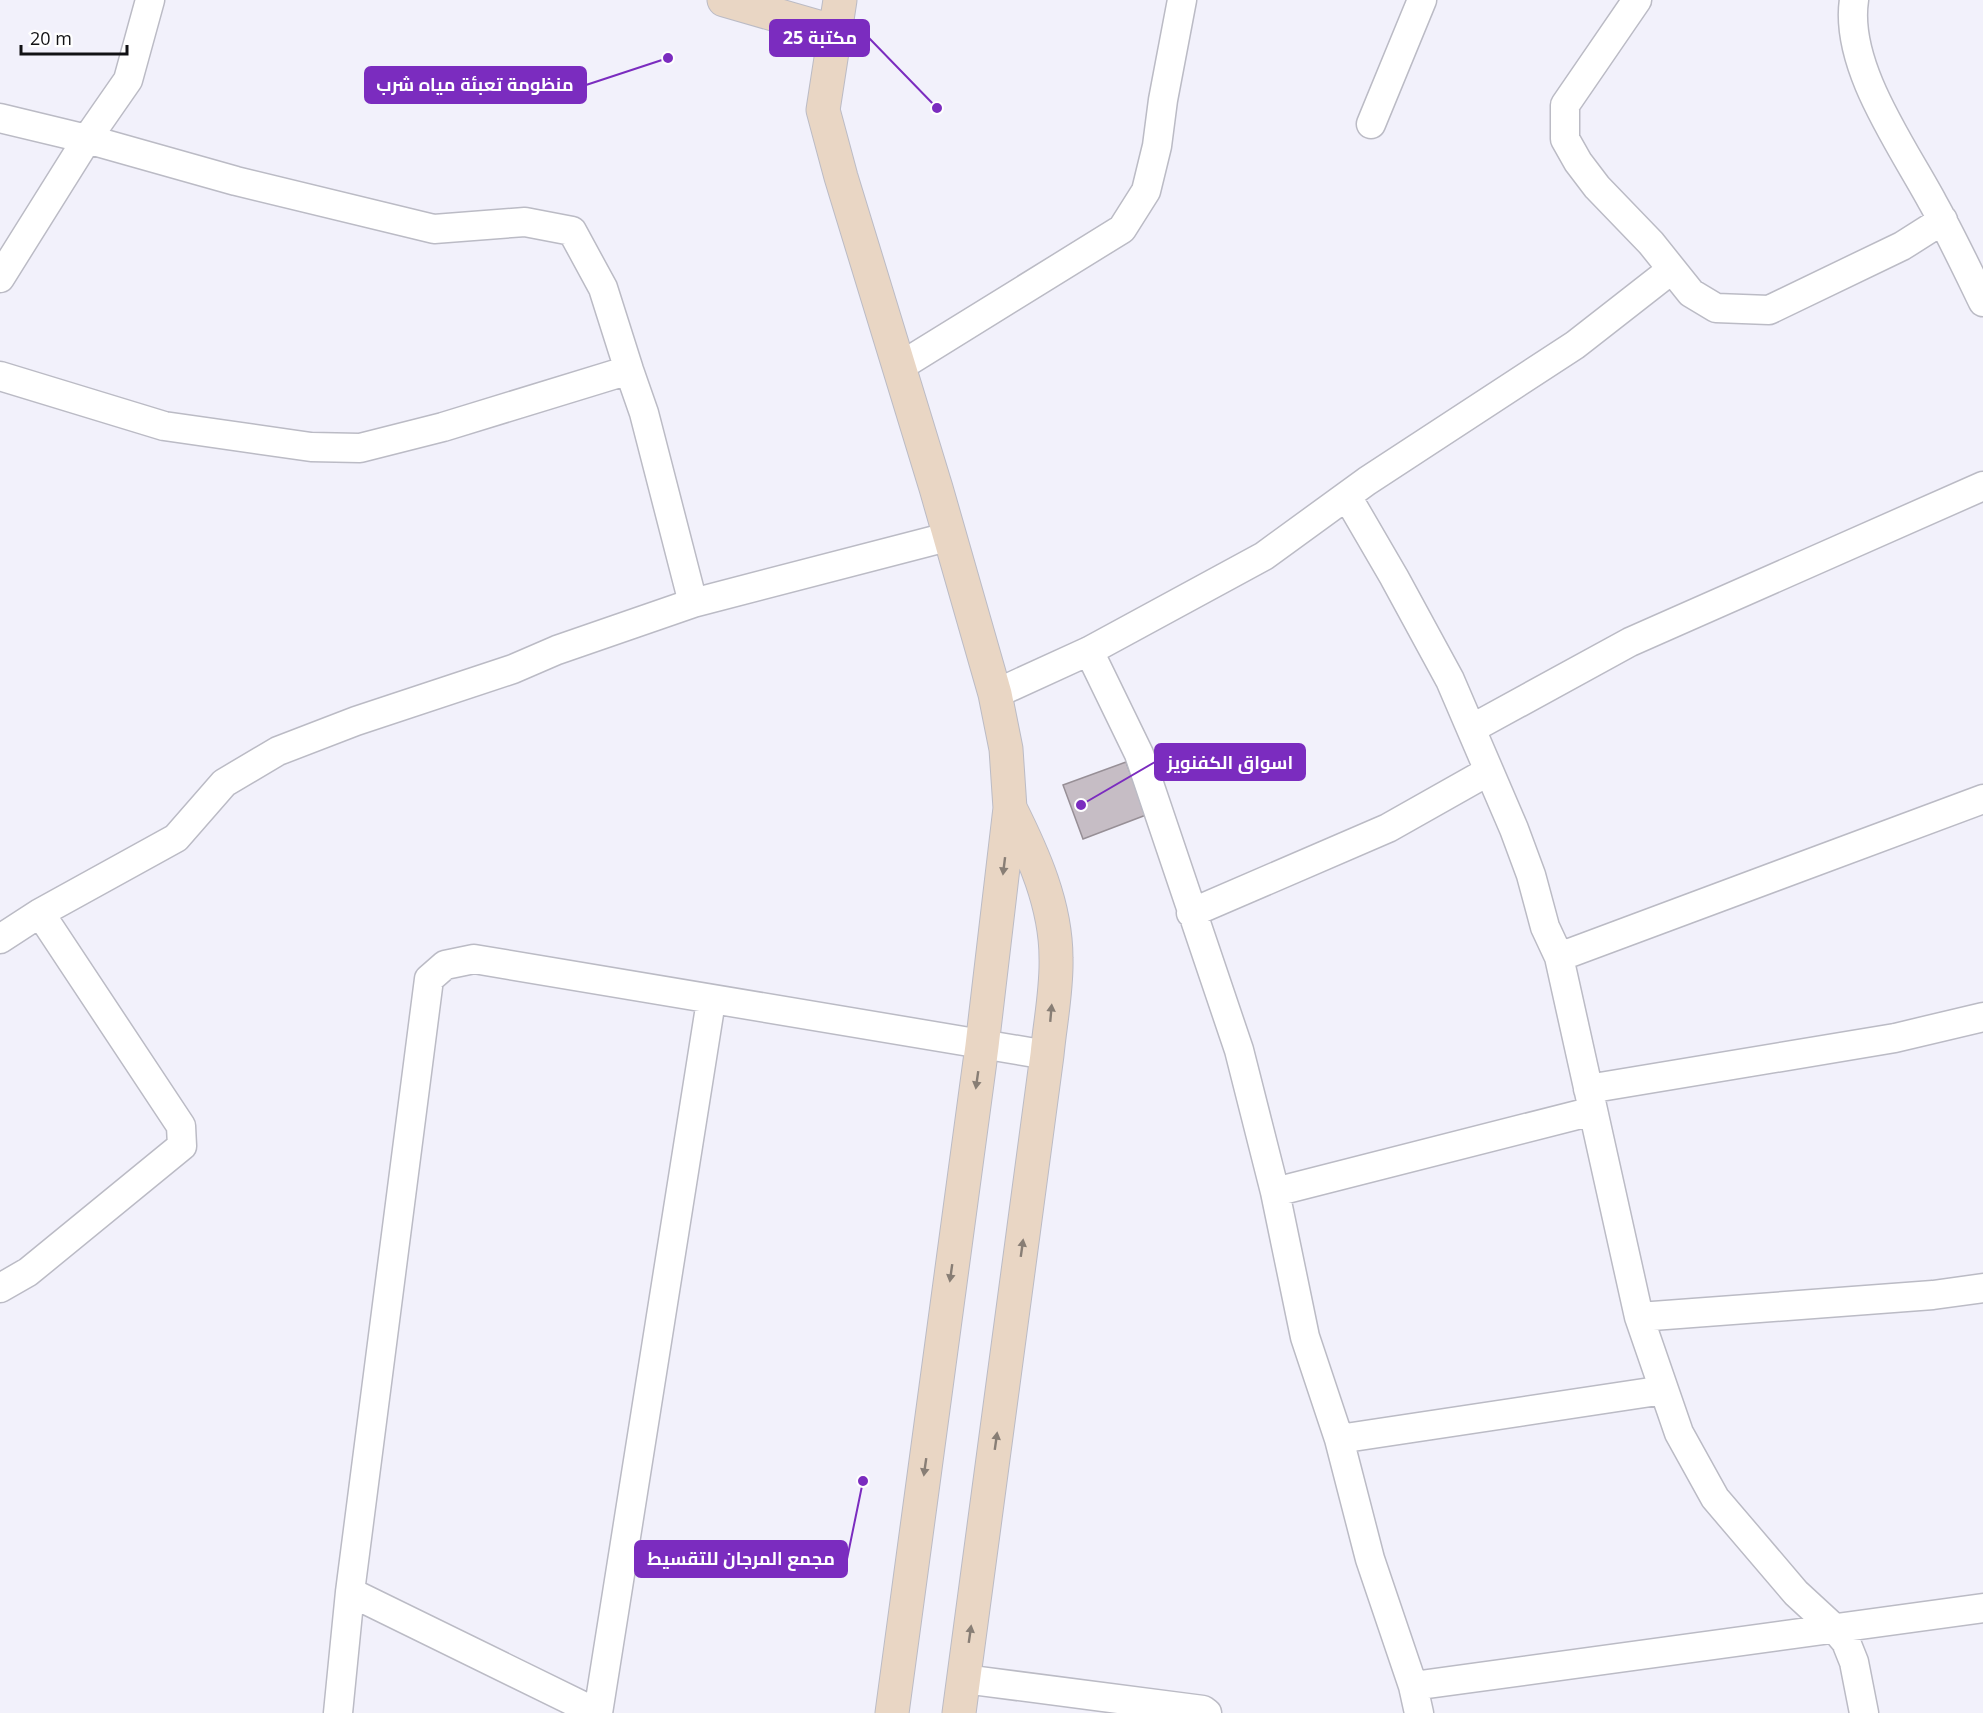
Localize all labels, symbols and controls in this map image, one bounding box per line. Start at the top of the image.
scale bar [21,18,128,56]
callout: مكتبة 25 [770,20,869,56]
text: مكتبة 25 [783,25,857,49]
text: 20 m [30,26,72,50]
callout: منظومة تعبئة مياه شرب [365,67,586,103]
text: منظومة تعبئة مياه شرب [376,72,574,96]
callout: اسواق الكفنويز [1155,744,1305,780]
text: اسواق الكفنويز [1166,750,1293,774]
one-way arrow [999,856,1008,875]
one-way arrow [1046,1003,1056,1022]
one-way arrow [973,1071,982,1090]
one-way arrow [1017,1238,1026,1257]
one-way arrow [947,1264,956,1283]
one-way arrow [991,1431,1000,1450]
one-way arrow [920,1457,930,1476]
callout: مجمع المرجان للتقسيط [635,1541,847,1577]
text: مجمع المرجان للتقسيط [647,1546,835,1571]
one-way arrow [965,1625,975,1644]

